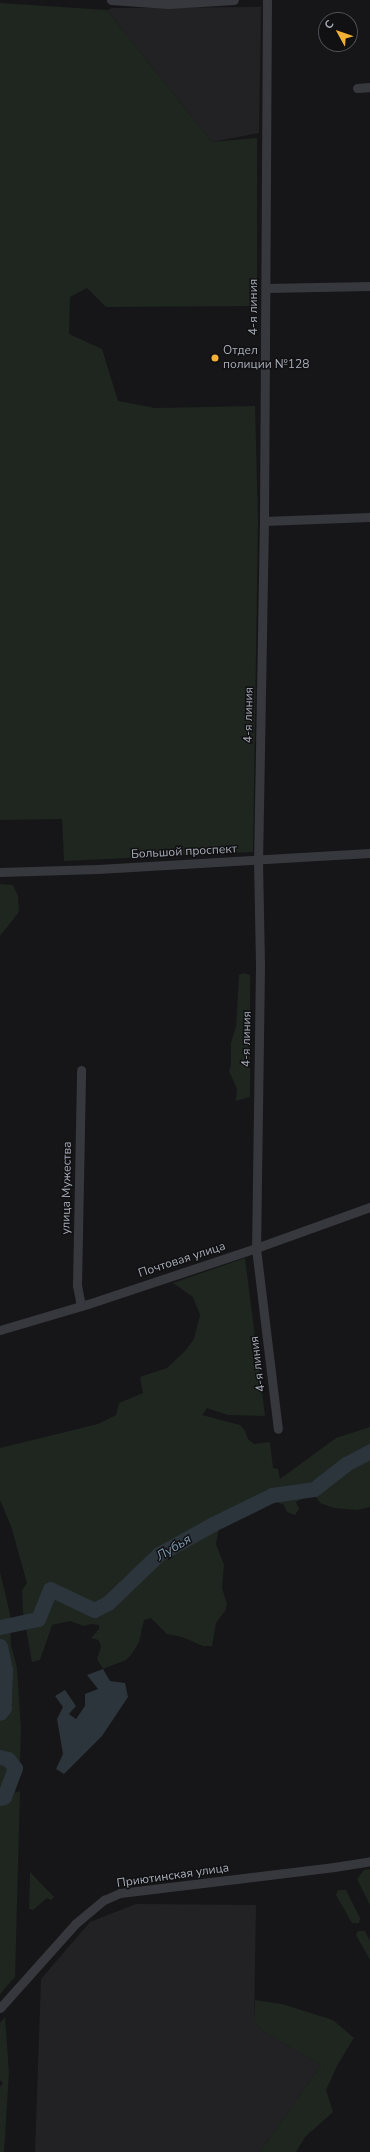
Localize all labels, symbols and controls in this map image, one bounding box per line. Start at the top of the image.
north arrow [318,12,358,52]
text: С [321,17,337,32]
street label: 4-я линия [247,279,261,335]
place label: Отдел полиции №128 [223,344,309,372]
marker: Отдел полиции №128 [210,353,220,363]
street label: 4-я линия [241,687,257,743]
street label: Большой проспект [131,842,237,862]
street label: 4-я линия [239,1011,255,1067]
street label: улица Мужества [59,1141,75,1235]
street label: Почтовая улица [137,1239,227,1281]
street label: 4-я линия [247,1335,269,1393]
water label: Лубья [154,1532,194,1564]
street label: Приютинская улица [116,1861,230,1891]

